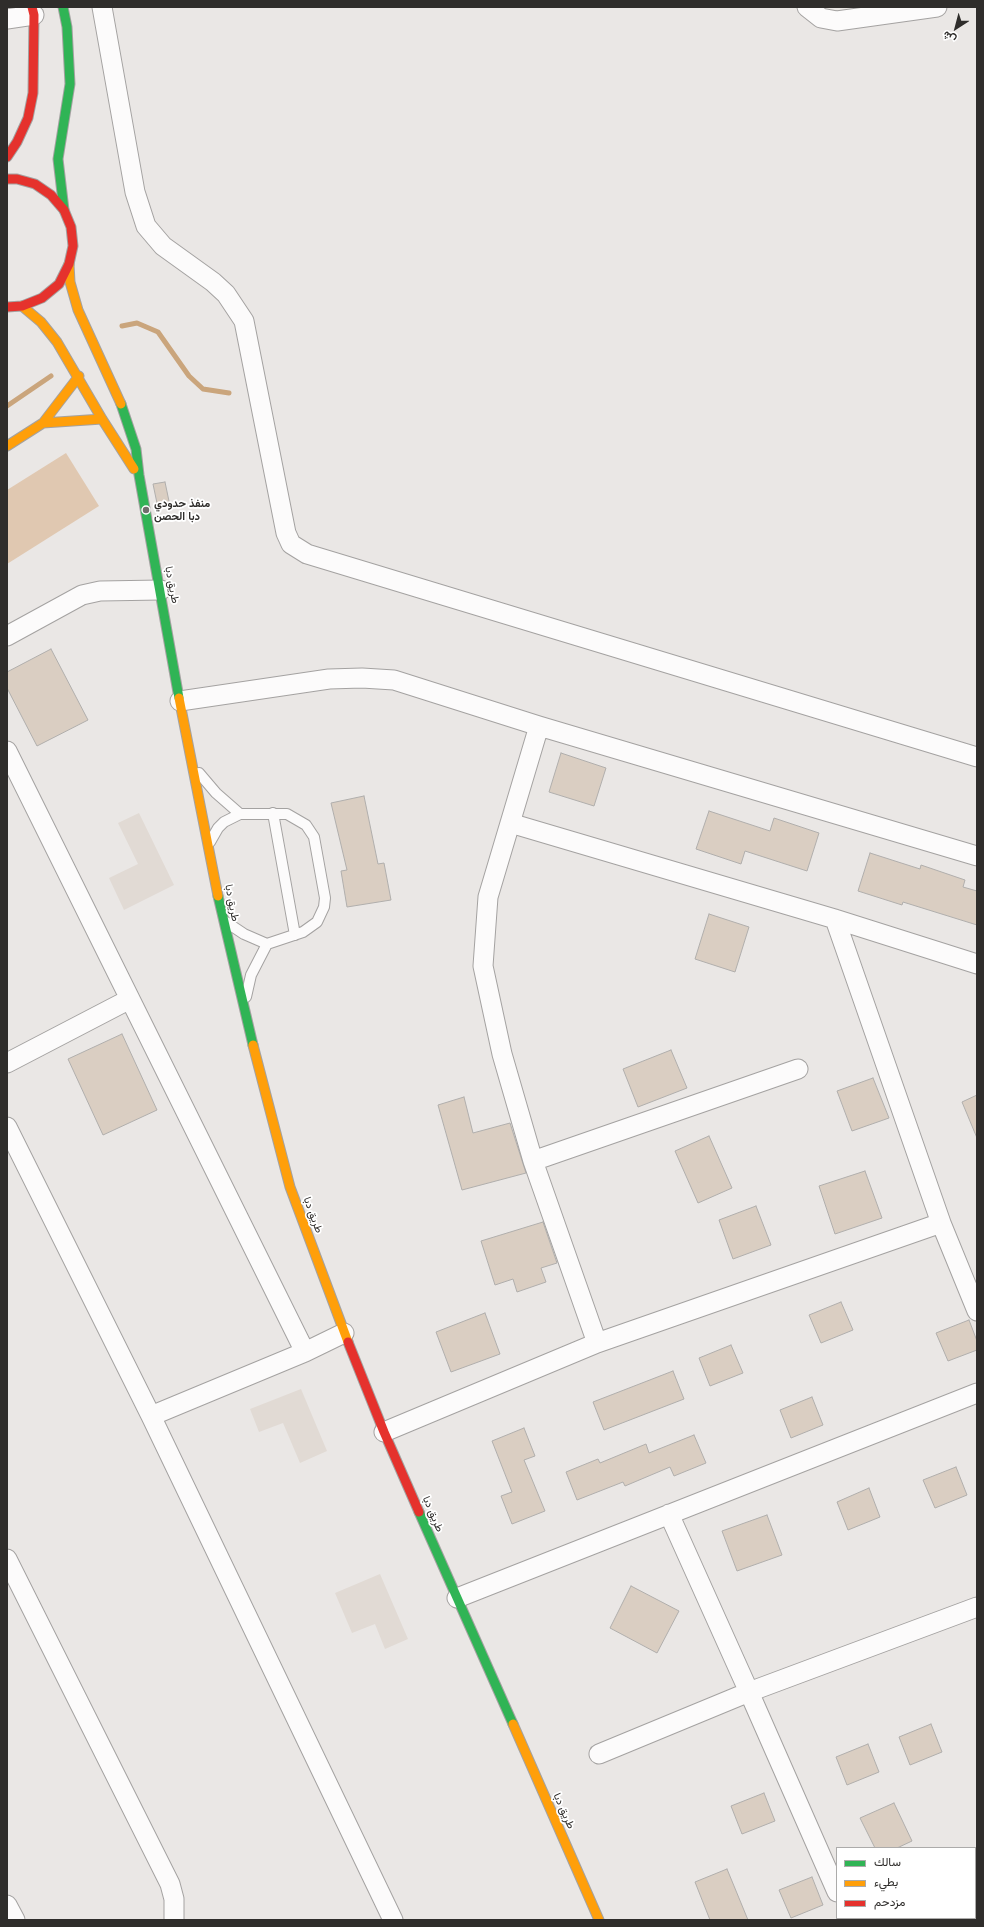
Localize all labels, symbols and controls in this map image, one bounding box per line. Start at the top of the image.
north arrow [936,8,976,48]
text: ش [939,28,958,47]
place label: منفذ حدودي دبا الحصن [154,497,210,523]
marker: منفذ حدودي دبا الحصن [141,505,151,515]
street label: طريق دبا [162,565,182,605]
street label: طريق دبا [222,883,242,923]
street label: طريق دبا [300,1195,326,1235]
street label: طريق دبا [420,1494,446,1534]
street label: طريق دبا [550,1791,578,1831]
legend [836,1847,976,1919]
text: سالك [874,1854,901,1869]
text: بطيء [874,1874,898,1889]
text: مزدحم [874,1894,905,1909]

